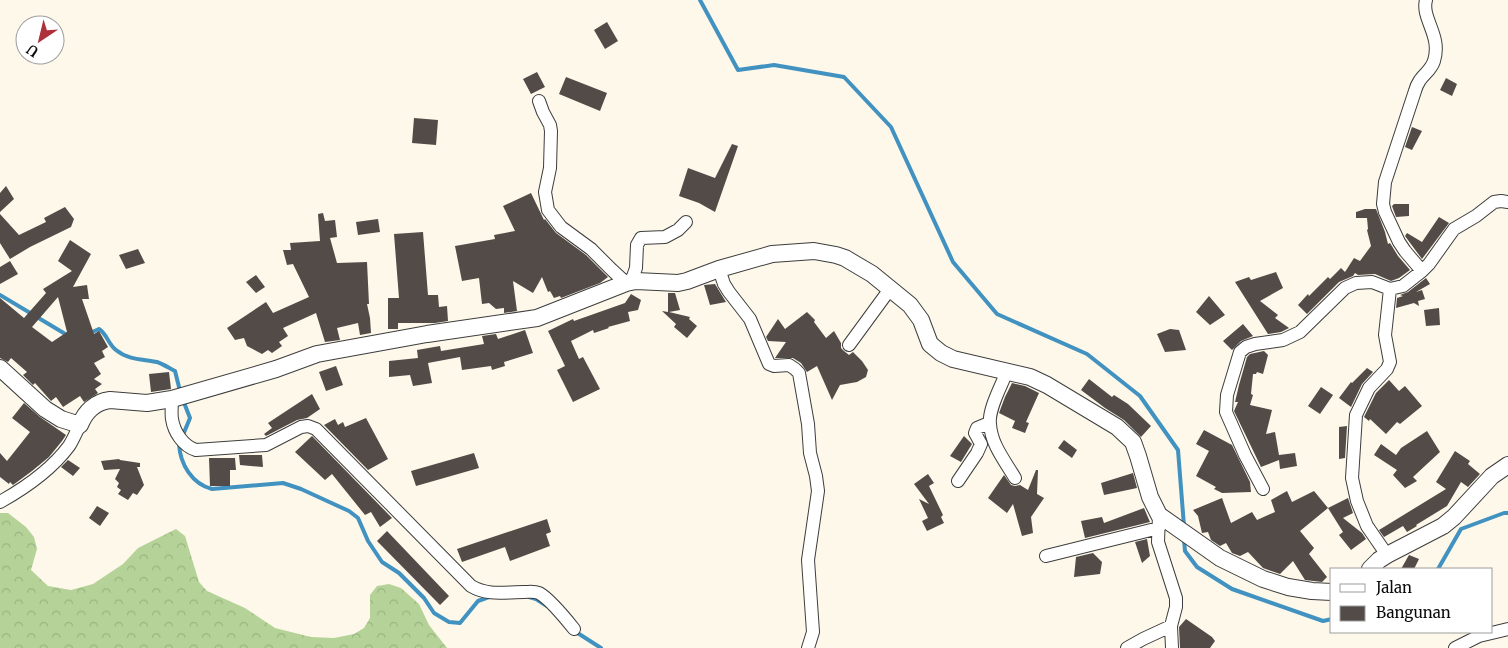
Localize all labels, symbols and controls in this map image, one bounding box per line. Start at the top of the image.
north arrow [15,15,65,65]
text: U [23,40,42,61]
legend [1330,568,1493,633]
text: Jalan [1375,578,1412,597]
text: Bangunan [1376,603,1451,622]

